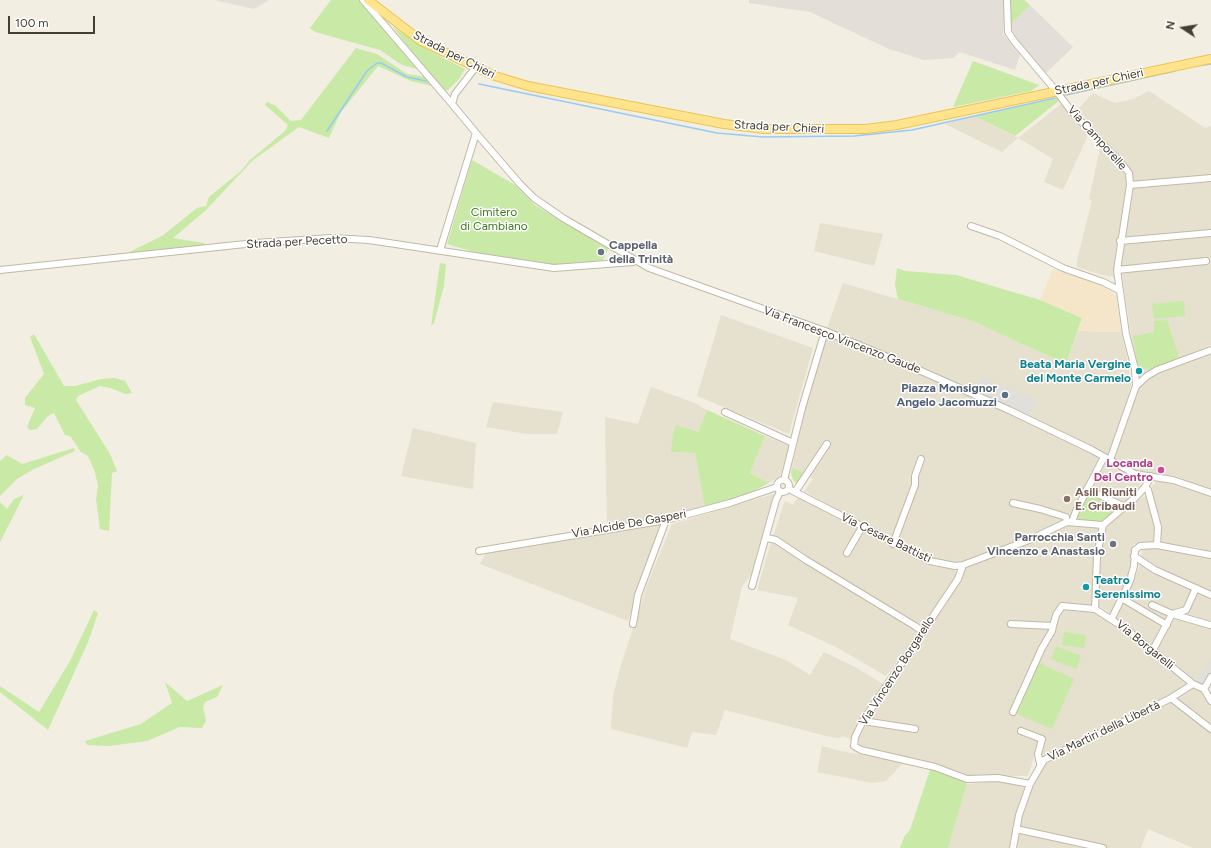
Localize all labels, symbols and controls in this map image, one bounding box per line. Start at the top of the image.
scale bar [10,8,97,34]
north arrow [1163,8,1203,48]
text: 100 m [15,16,49,30]
text: N [1164,20,1178,31]
street label: Strada per Chieri [410,28,498,82]
street label: Strada per Chieri [1053,66,1145,98]
street label: Via Camporelle [1064,103,1130,173]
street label: Strada per Chieri [733,117,825,137]
park label: Cimitero di Cambiano [460,205,528,233]
street label: Strada per Pecetto [246,232,348,252]
place label: Cappella della Trinità [609,238,673,266]
marker: Cappella della Trinità [596,247,606,257]
street label: Via Francesco Vincenzo Gaude [761,303,923,377]
place label: Beata Maria Vergine del Monte Carmelo [1020,357,1131,385]
marker: Beata Maria Vergine del Monte Carmelo [1134,366,1144,376]
place label: Piazza Monsignor Angelo Jacomuzzi [897,381,997,409]
marker: Piazza Monsignor Angelo Jacomuzzi [1000,390,1010,400]
place label: Locanda Del Centro [1094,456,1153,484]
marker: Locanda Del Centro [1156,465,1166,475]
place label: Asili Riuniti E. Gribaudi [1075,485,1137,513]
marker: Asili Riuniti E. Gribaudi [1062,494,1072,504]
street label: Via Alcide De Gasperi [571,507,687,541]
street label: Via Cesare Battisti [838,510,934,566]
place label: Parrocchia Santi Vincenzo e Anastasio [987,530,1105,558]
marker: Parrocchia Santi Vincenzo e Anastasio [1108,539,1118,549]
place label: Teatro Serenissimo [1094,573,1161,601]
marker: Teatro Serenissimo [1081,582,1091,592]
street label: Via Vincenzo Borgarello [856,613,938,729]
street label: Via Borgarelli [1113,617,1177,673]
street label: Via Martiri della Libertà [1046,698,1162,764]

